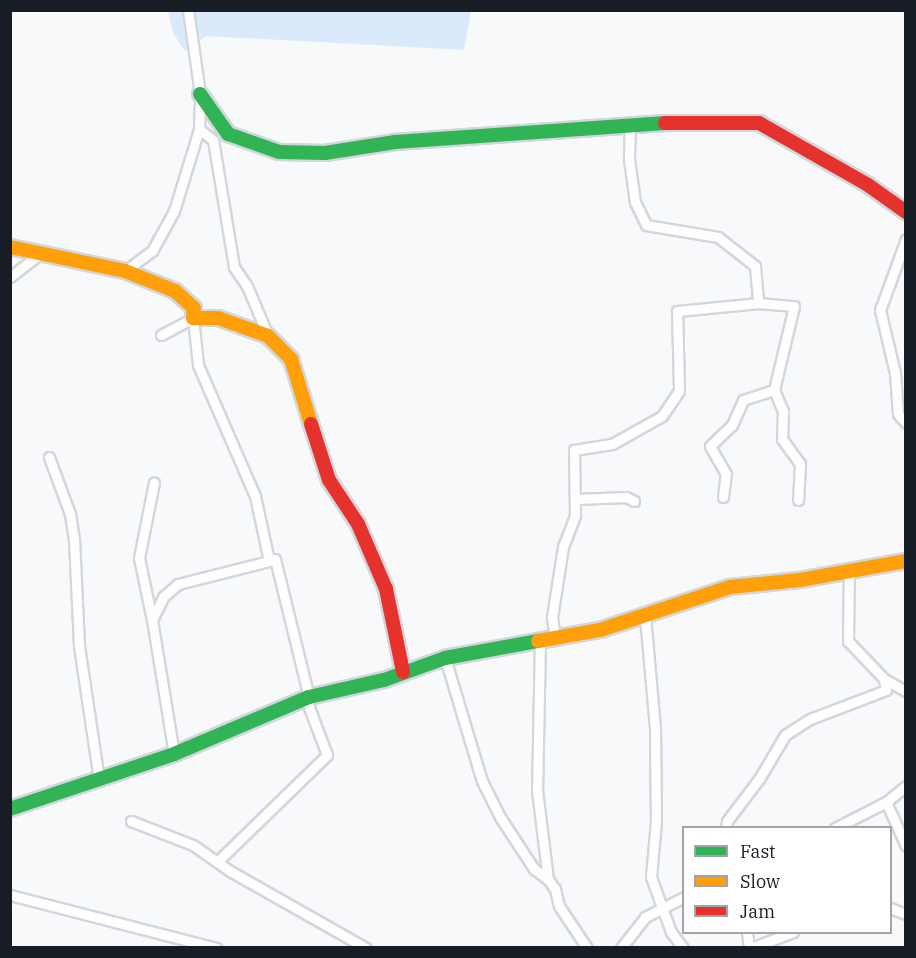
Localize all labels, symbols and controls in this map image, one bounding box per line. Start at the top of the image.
legend [682,826,892,934]
text: Fast [740,840,775,863]
text: Slow [740,870,780,893]
text: Jam [740,900,775,923]

